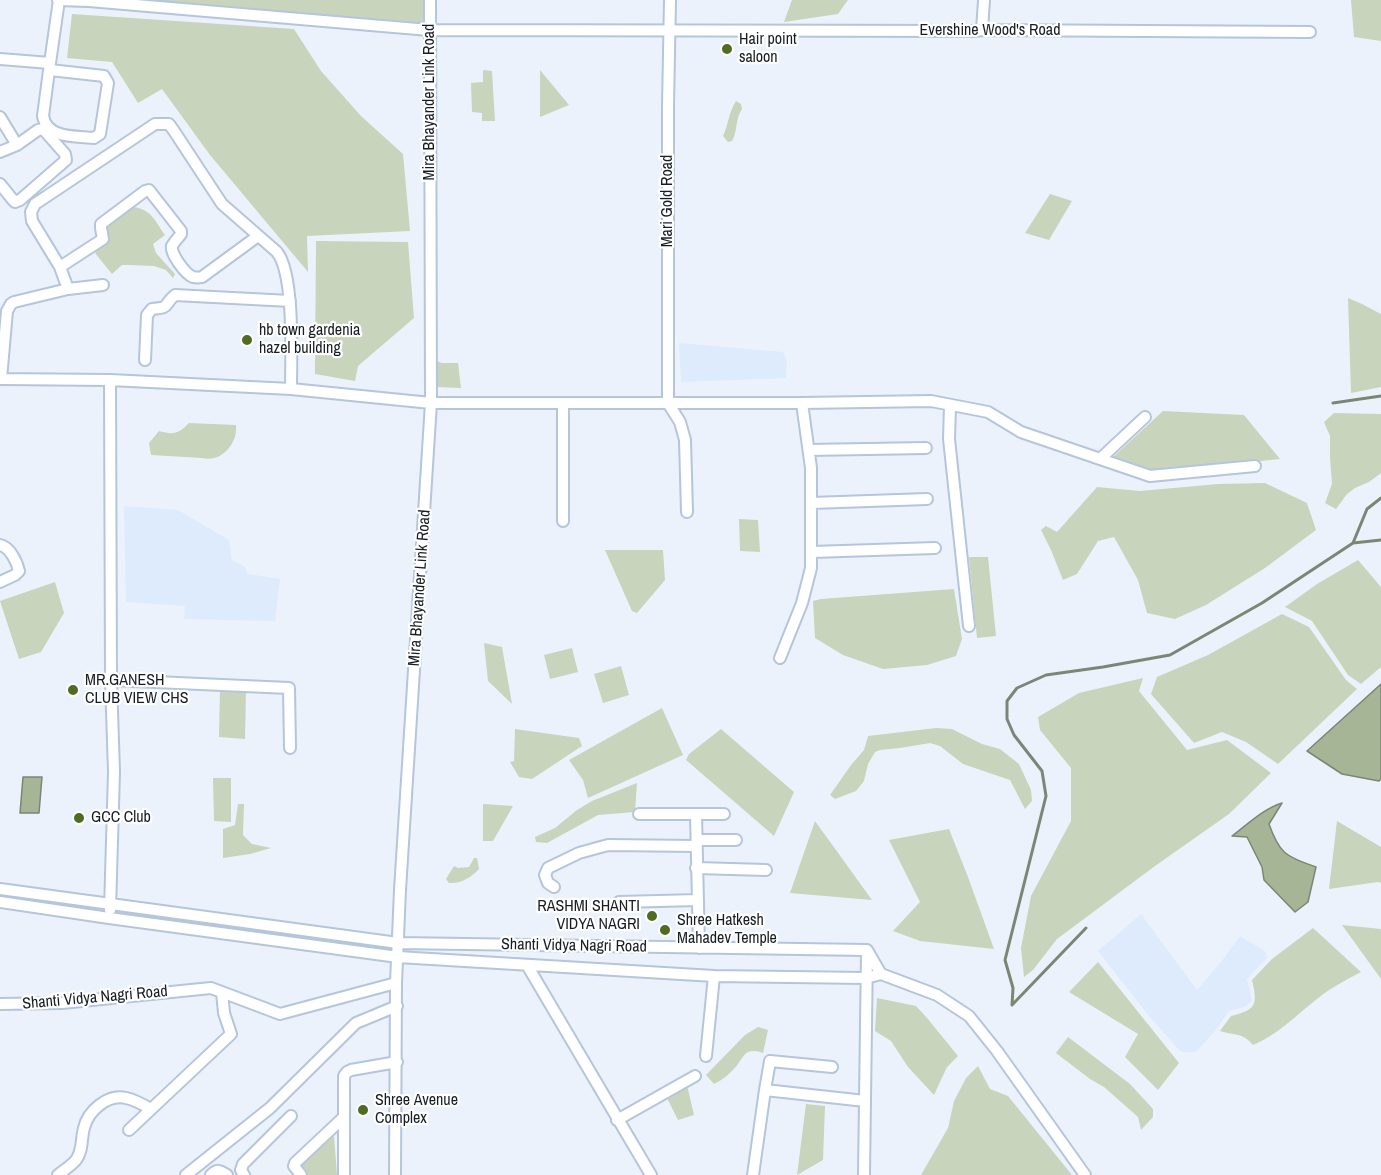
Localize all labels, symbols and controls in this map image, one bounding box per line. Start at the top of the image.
street label: Evershine Wood's Road [920,21,1060,41]
street label: Mira Bhayander Link Road [420,24,440,180]
place label: Hair point saloon [739,30,797,68]
marker: Hair point saloon [720,42,734,56]
street label: Mari Gold Road [658,155,678,247]
place label: hb town gardenia hazel building [259,321,360,359]
marker: hb town gardenia hazel building [240,333,254,347]
street label: Mira Bhayander Link Road [405,509,435,667]
place label: MR.GANESH CLUB VIEW CHS [85,671,189,709]
marker: MR.GANESH CLUB VIEW CHS [66,683,80,697]
place label: GCC Club [91,808,151,828]
marker: GCC Club [72,811,86,825]
place label: RASHMI SHANTI VIDYA NAGRI [537,897,640,935]
marker: RASHMI SHANTI VIDYA NAGRI [645,909,659,923]
place label: Shree Hatkesh Mahadev Temple [677,911,777,949]
marker: Shree Hatkesh Mahadev Temple [658,923,672,937]
street label: Shanti Vidya Nagri Road [501,935,647,957]
street label: Shanti Vidya Nagri Road [22,982,168,1014]
place label: Shree Avenue Complex [375,1091,458,1129]
marker: Shree Avenue Complex [356,1103,370,1117]

